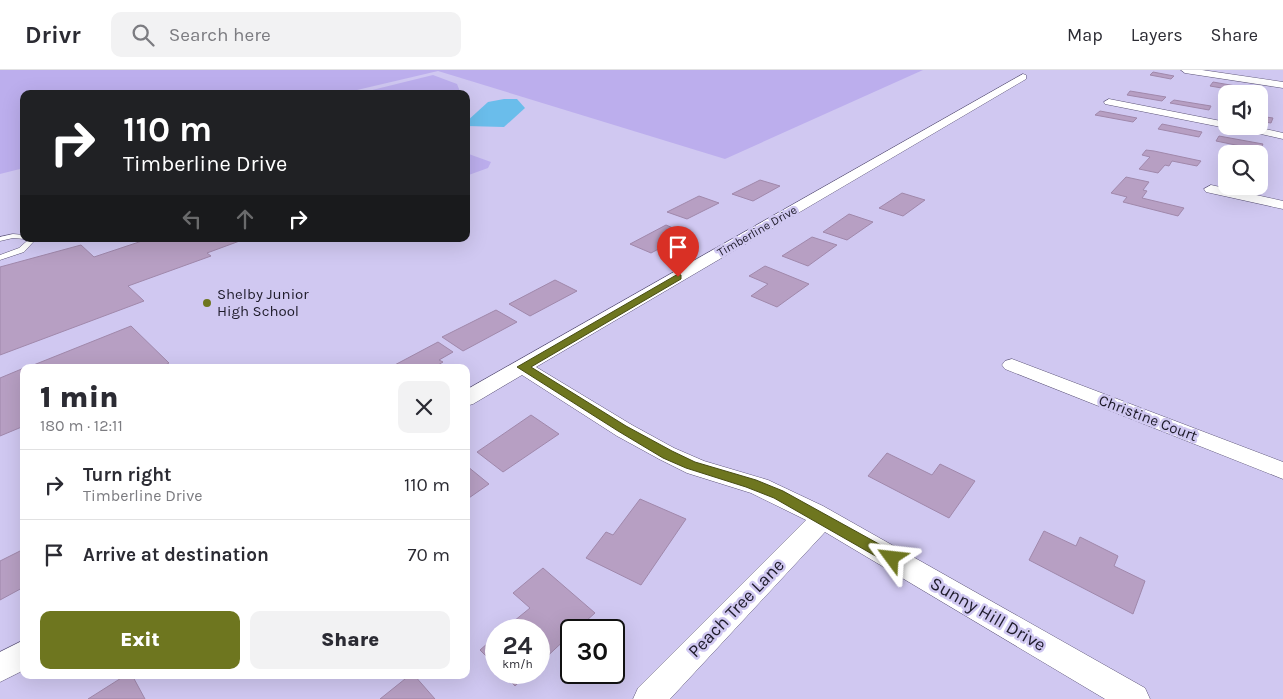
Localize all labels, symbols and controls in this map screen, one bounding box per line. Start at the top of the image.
search box [111,12,461,57]
text: Drivr [25,21,81,49]
icon: search [129,21,157,49]
text: Search here [169,24,271,46]
text: Map [1067,24,1103,46]
text: Layers [1131,24,1183,46]
text: Share [1211,24,1258,46]
map controls [1218,85,1268,195]
button: sound [1218,85,1268,135]
text: 110 m [123,109,212,150]
icon: right [40,110,105,175]
button: search [1218,145,1268,195]
text: Timberline Drive [123,151,287,177]
street label: Timberline Drive [715,203,799,259]
icon: left [178,205,206,233]
icon: ahead [231,205,259,233]
icon: right [284,205,312,233]
pin [657,226,699,277]
icon: arrive [664,233,692,261]
place label: Shelby Junior High School [217,285,309,320]
marker: Shelby Junior High School [201,297,213,309]
text: 1 min [40,379,119,415]
button: close [398,381,450,433]
street label: Christine Court [1096,391,1200,445]
text: 180 m · 12:11 [40,416,123,435]
text: Turn right [83,464,172,486]
icon: right [40,471,68,499]
text: 110 m [404,474,450,496]
text: Timberline Drive [83,486,203,505]
position arrow [865,531,917,583]
icon: arrive [40,541,68,569]
text: Arrive at destination [83,544,269,566]
text: 70 m [408,544,450,566]
street label: Peach Tree Lane [683,554,789,662]
street label: Sunny Hill Drive [926,572,1050,656]
button: Exit [40,611,240,669]
button: Share [250,611,450,669]
speed limit sign: 30 [560,619,625,684]
text: 24 [502,631,533,660]
text: km/h [502,657,533,671]

